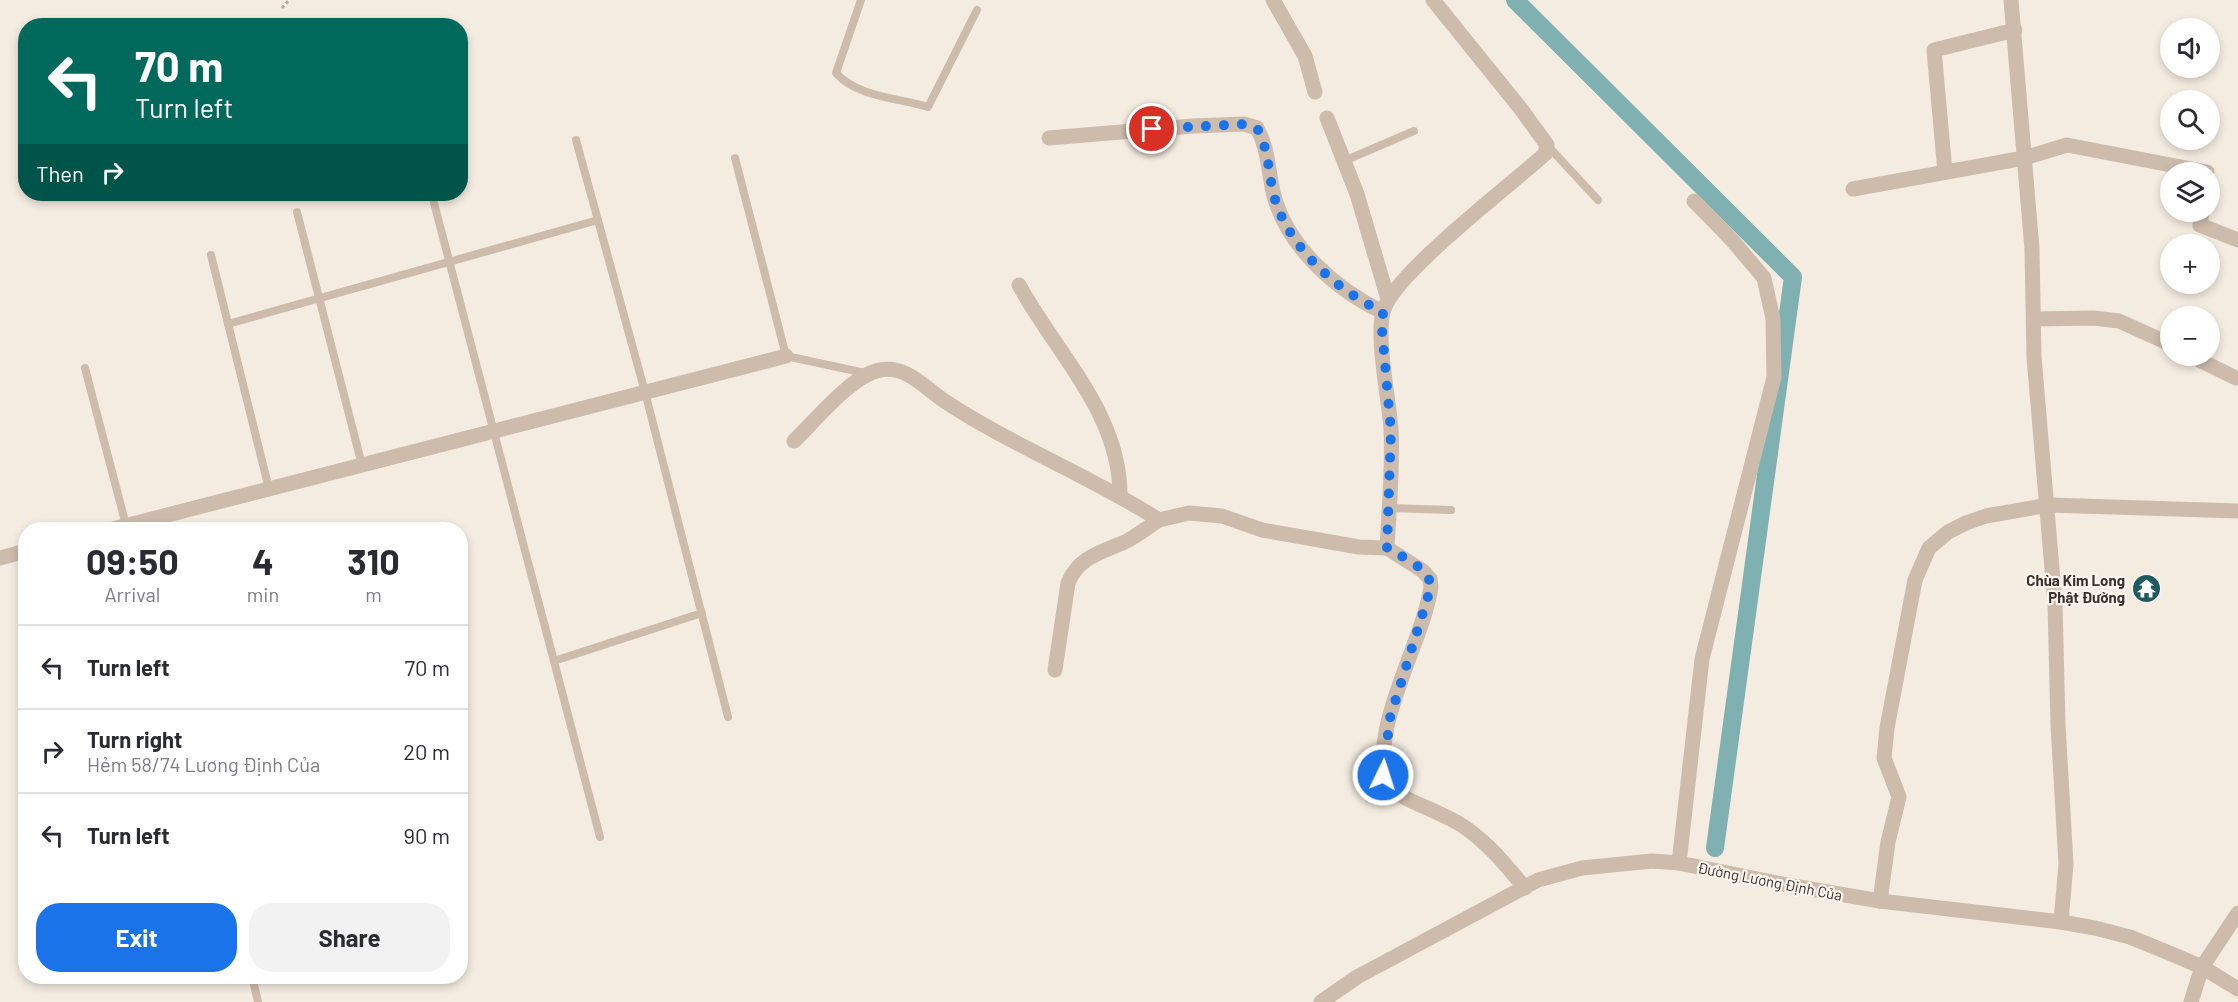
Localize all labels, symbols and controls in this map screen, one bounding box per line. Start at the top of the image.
map controls [2160,18,2220,366]
button: sound [2160,18,2220,78]
text: 70 m [135,40,223,90]
icon: left [36,42,114,120]
button: search [2160,90,2220,150]
text: Turn left [135,91,233,123]
pin [1126,103,1177,154]
icon: arrive [1135,112,1168,145]
icon: right [96,156,129,189]
text: Then [36,160,84,186]
button: layers [2160,162,2220,222]
button: + [2160,234,2220,294]
button: − [2160,306,2220,366]
text: 09:50 [86,539,179,582]
text: 4 [252,539,274,582]
text: 310 [347,539,400,582]
place label: Chùa Kim Long Phật Đường [2026,571,2125,606]
temple icon: Chùa Kim Long Phật Đường [2130,573,2162,605]
text: Arrival [104,582,160,606]
text: min [247,582,279,606]
text: m [365,582,382,606]
icon: left [36,651,69,684]
text: Turn left [87,654,170,680]
text: 70 m [405,654,450,680]
text: Turn right [87,726,182,752]
icon: right [36,735,69,768]
text: 20 m [403,738,450,764]
position arrow [1351,743,1415,807]
text: Hẻm 58/74 Lương Định Của [87,752,320,776]
icon: left [36,819,69,852]
text: Turn left [87,822,170,848]
text: 90 m [404,822,450,848]
street label: Đường Lương Định Của [1696,858,1844,904]
button: Exit [36,903,237,972]
button: Share [249,903,450,972]

